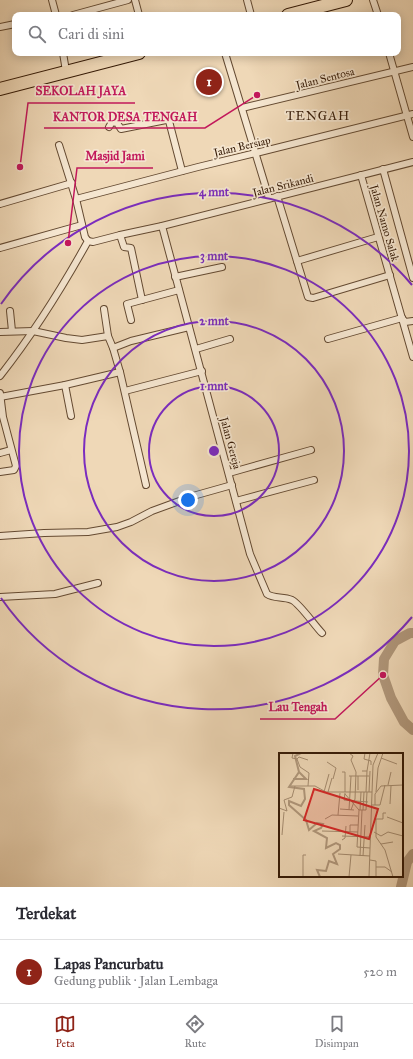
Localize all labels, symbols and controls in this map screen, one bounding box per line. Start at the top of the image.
search box [12,12,401,56]
icon: search [26,23,48,45]
text: Cari di sini [58,25,124,43]
street label: Jalan Sentosa [294,65,356,93]
pin: 1 [196,67,222,97]
callout: SEKOLAH JAYA [28,79,135,103]
text: SEKOLAH JAYA [36,84,127,99]
callout: KANTOR DESA TENGAH [44,104,205,128]
district label: TENGAH [286,108,350,124]
text: KANTOR DESA TENGAH [53,110,198,124]
street label: Jalan Bersiap [211,134,273,161]
callout: Masjid Jami [77,144,153,168]
text: Masjid Jami [85,149,146,164]
street label: Jalan Srikandi [250,172,315,201]
street label: Jalan Namo Salak [366,182,402,264]
text: 4 mnt [199,185,230,200]
text: 3 mnt [200,249,229,264]
text: 2 mnt [199,314,229,328]
text: 1 mnt [200,379,229,393]
street label: Jalan Gereja [216,415,244,471]
centre of rings [207,444,221,458]
your location [178,490,198,510]
callout: Lau Tengah [260,695,335,719]
text: Lau Tengah [269,700,328,715]
inset map [279,753,403,877]
text: Terdekat [16,903,76,924]
text: Lapas Pancurbatu [54,955,164,973]
text: 1 [26,964,32,980]
text: 520 m [363,964,397,980]
text: Gedung publik · Jalan Lembaga [54,973,218,989]
tab: Peta [54,1013,76,1050]
tab: Rute [184,1013,206,1050]
tab: Disimpan [315,1013,359,1050]

